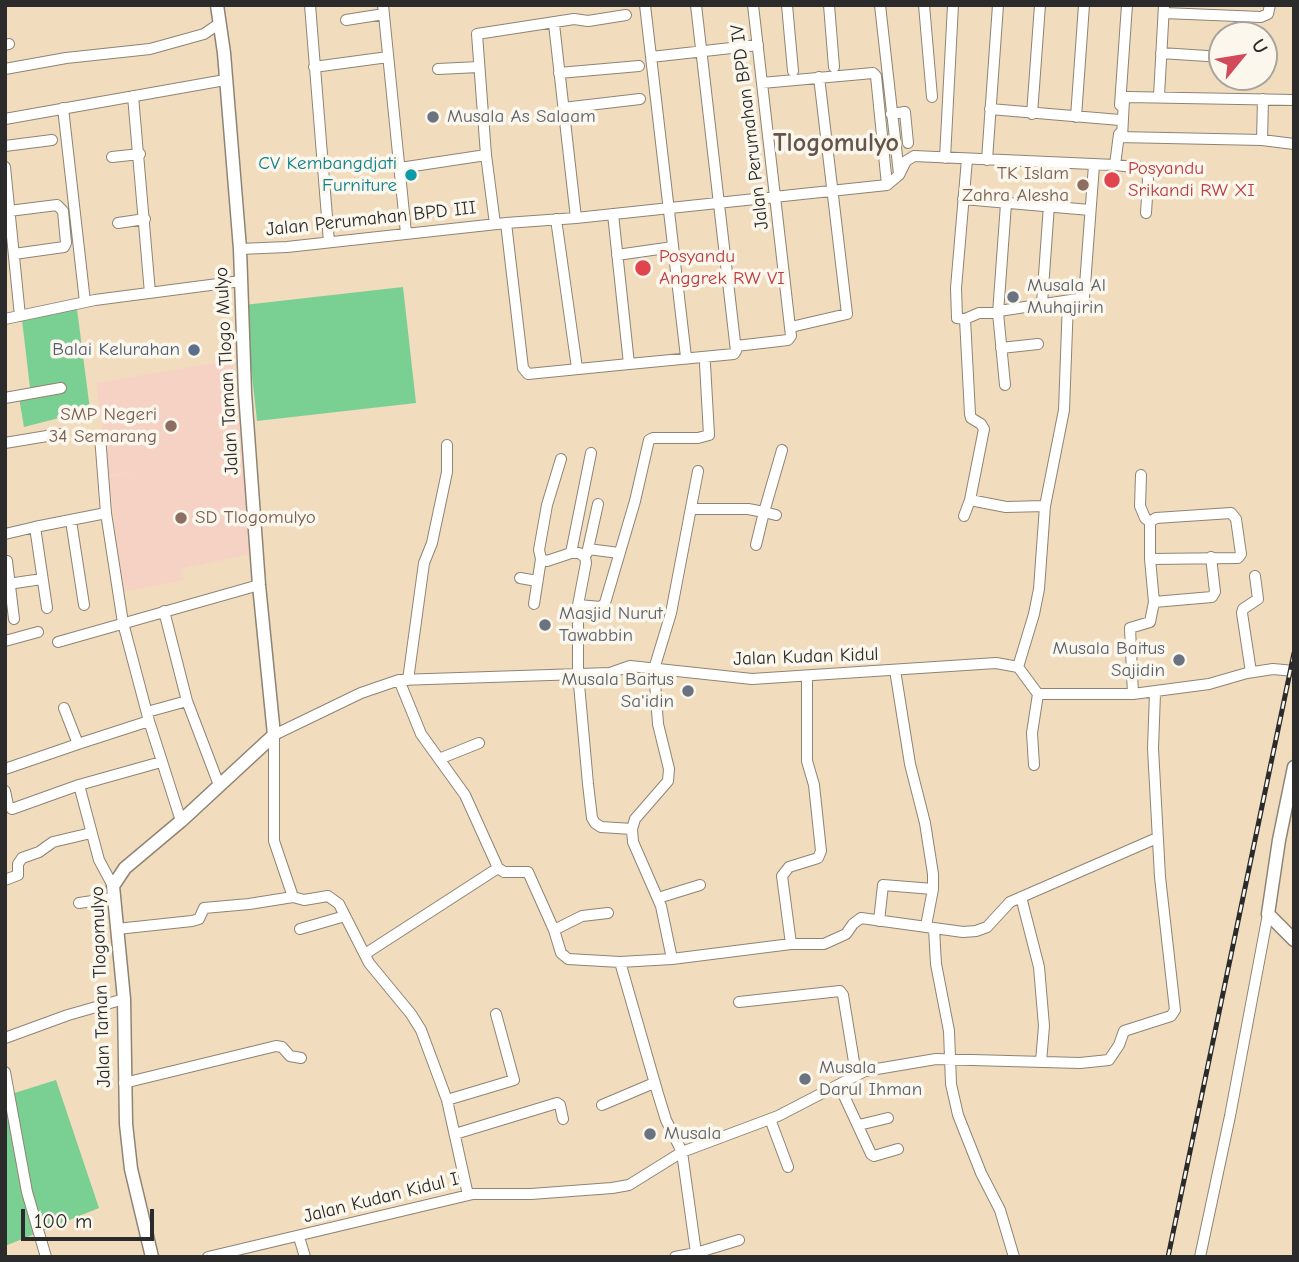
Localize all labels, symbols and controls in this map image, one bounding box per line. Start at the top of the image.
north arrow [1208,21,1278,91]
street label: Jalan Perumahan BPD IV [726,23,774,231]
text: U [1247,35,1272,58]
place label: Musala As Salaam [447,106,596,128]
marker: Musala As Salaam [425,109,441,125]
district label: Tlogomulyo [773,128,899,160]
place label: CV Kembangdjati Furniture [258,153,397,197]
place label: Posyandu Srikandi RW XI [1128,158,1255,202]
place label: TK Islam Zahra Alesha [962,163,1069,207]
marker: CV Kembangdjati Furniture [403,167,419,183]
marker: Posyandu Srikandi RW XI [1102,170,1122,190]
marker: TK Islam Zahra Alesha [1075,177,1091,193]
street label: Jalan Perumahan BPD III [265,197,477,241]
place label: Posyandu Anggrek RW VI [659,246,785,290]
marker: Posyandu Anggrek RW VI [633,258,653,278]
street label: Jalan Taman Tlogo Mulyo [210,266,244,476]
place label: Musala Al Muhajirin [1027,275,1106,319]
marker: Musala Al Muhajirin [1005,289,1021,305]
place label: Balai Kelurahan [52,339,180,361]
marker: Balai Kelurahan [186,342,202,358]
place label: SMP Negeri 34 Semarang [49,404,157,448]
marker: SMP Negeri 34 Semarang [163,418,179,434]
place label: SD Tlogomulyo [195,507,316,529]
marker: SD Tlogomulyo [173,510,189,526]
place label: Masjid Nurut Tawabbin [559,603,663,647]
marker: Masjid Nurut Tawabbin [537,617,553,633]
place label: Musala Baitus Sajidin [1052,638,1165,682]
street label: Jalan Kudan Kidul [733,643,879,671]
marker: Musala Baitus Sajidin [1171,652,1187,668]
place label: Musala Baitus Sa'idin [561,669,674,713]
marker: Musala Baitus Sa'idin [680,683,696,699]
street label: Jalan Taman Tlogomulyo [86,886,116,1088]
place label: Musala Darul Ihman [819,1057,922,1101]
marker: Musala Darul Ihman [797,1071,813,1087]
place label: Musala [664,1123,721,1145]
marker: Musala [642,1126,658,1142]
street label: Jalan Kudan Kidul I [301,1168,461,1228]
scale bar [24,1196,158,1240]
text: 100 m [34,1209,92,1233]

